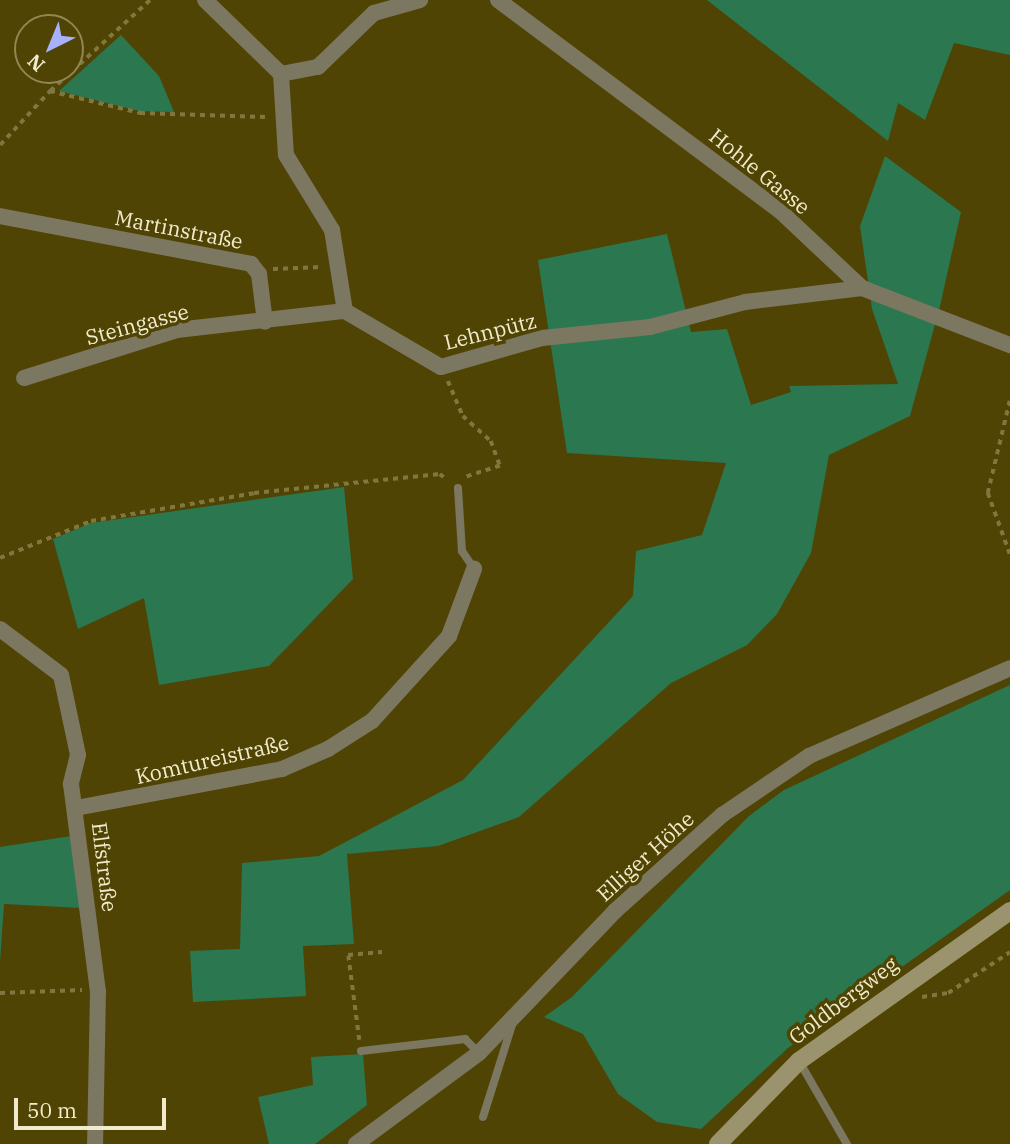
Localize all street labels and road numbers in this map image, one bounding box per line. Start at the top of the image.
street label: Hohle Gasse [705,123,815,219]
street label: Martinstraße [113,204,245,254]
street label: Steingasse [83,298,191,350]
street label: Lehnpütz [441,307,539,355]
street label: Komtureistraße [133,729,291,789]
street label: Elliger Höhe [591,806,699,906]
street label: Elfstraße [87,821,123,913]
street label: Goldbergweg [784,951,902,1049]

